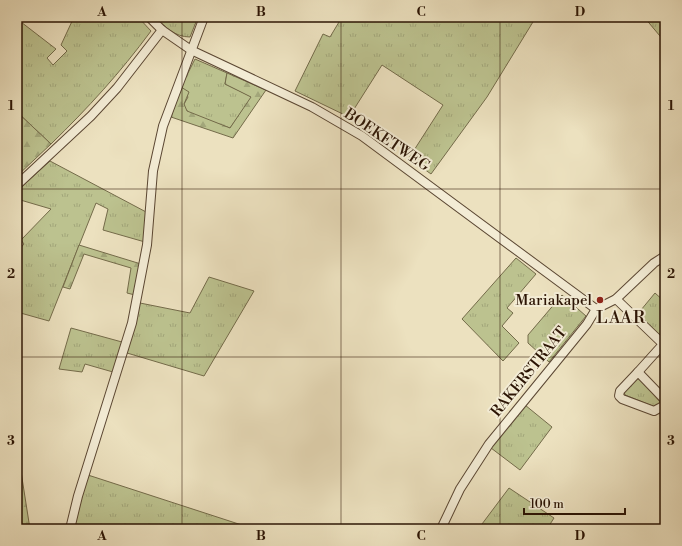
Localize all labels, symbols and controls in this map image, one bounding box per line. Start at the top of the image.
text: A [96,4,107,20]
text: B [256,4,266,20]
text: C [416,4,426,20]
text: D [575,4,585,20]
text: 1 [8,98,15,114]
text: 1 [668,98,675,114]
street label: BOEKETWEG [340,104,433,176]
text: 2 [7,266,15,282]
text: 2 [667,266,675,282]
place label: Mariakapel [515,291,593,310]
marker: Mariakapel [595,295,605,305]
district label: LAAR [596,307,646,329]
street label: RAKERSTRAAT [487,323,571,421]
text: 3 [7,433,15,449]
text: 3 [667,433,675,449]
scale bar [524,490,625,516]
text: 100 m [530,497,564,512]
text: A [96,528,107,544]
text: B [256,528,266,544]
text: C [416,528,426,544]
text: D [575,528,585,544]

